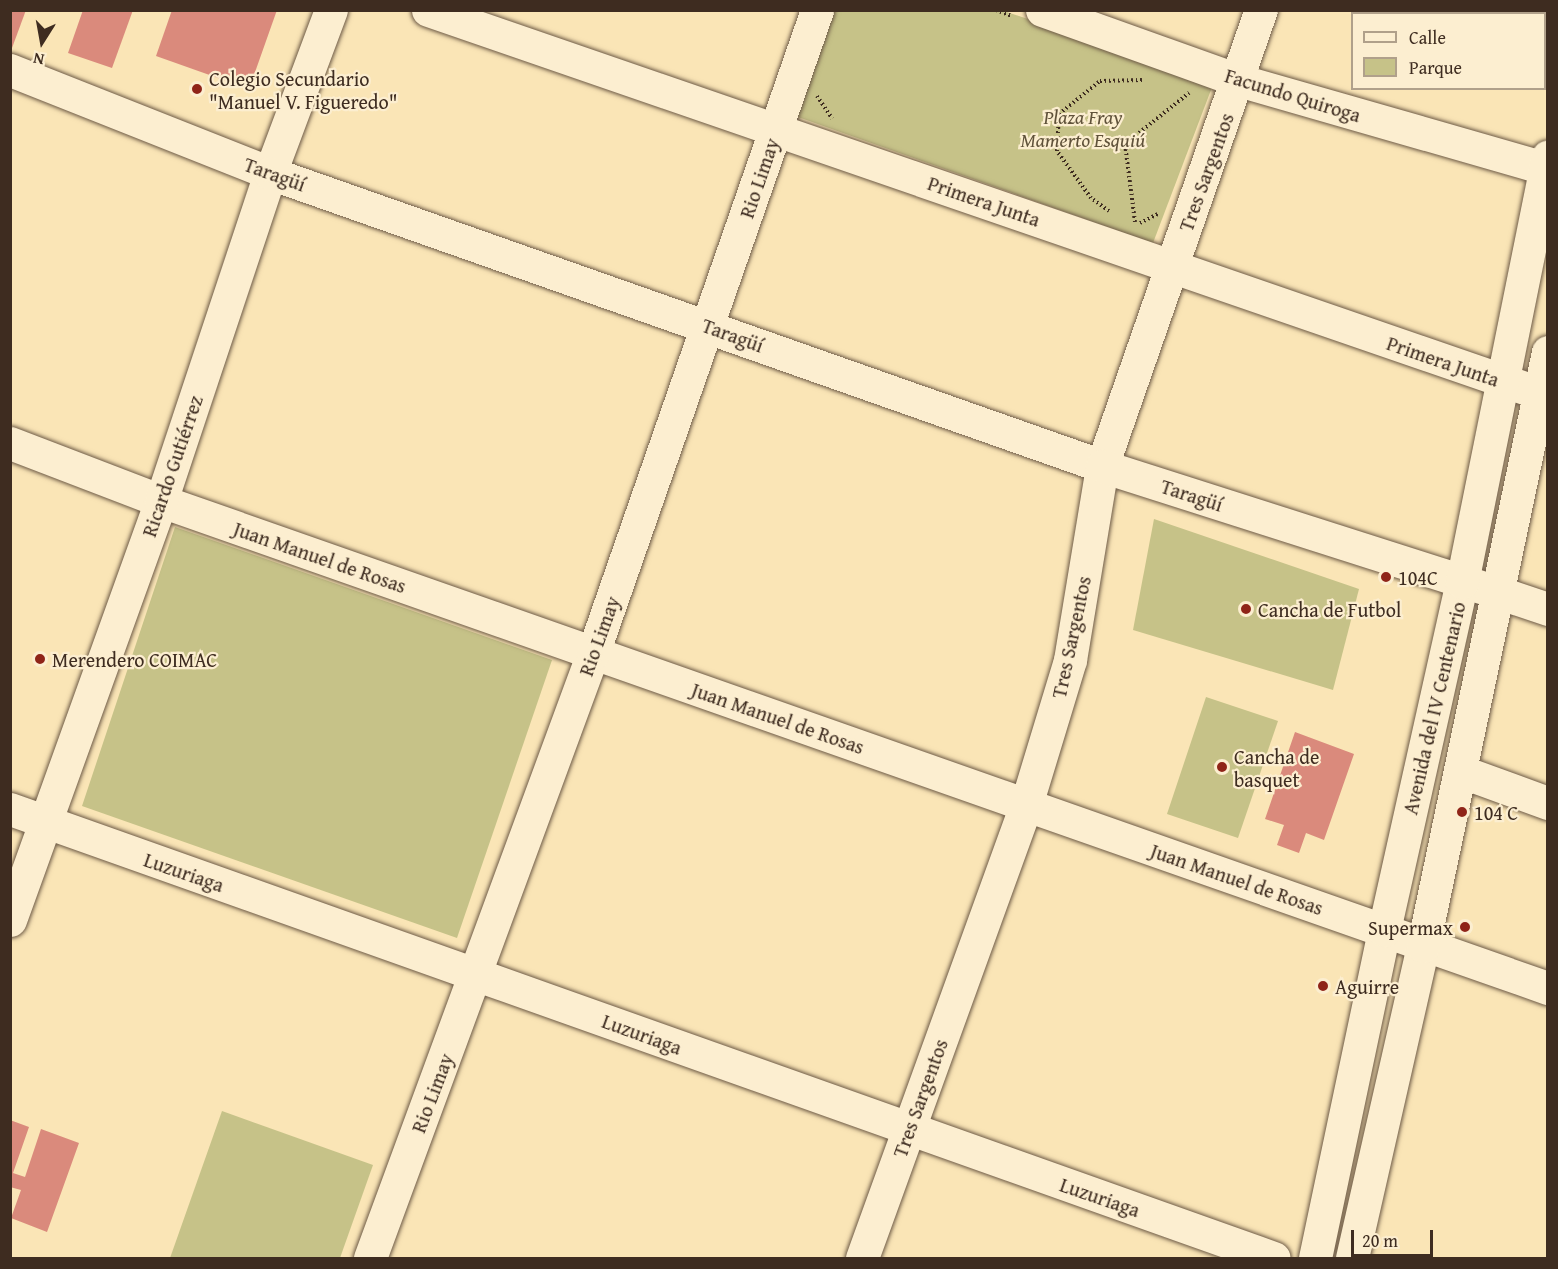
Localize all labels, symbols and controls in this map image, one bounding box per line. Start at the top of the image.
north arrow [12,12,72,72]
legend [1351,12,1546,90]
text: Calle [1409,24,1446,51]
text: N [31,47,46,72]
text: Parque [1409,54,1462,81]
street label: Facundo Quiroga [1222,63,1364,127]
place label: Colegio Secundario "Manuel V. Figueredo" [209,66,397,113]
marker: Colegio Secundario "Manuel V. Figueredo" [190,82,204,96]
park label: Plaza Fray Mamerto Esquiú [1021,104,1145,151]
street label: Tres Sargentos [1173,110,1239,234]
street label: Rio Limay [734,135,784,221]
street label: Taragüí [241,152,309,196]
street label: Primera Junta [925,171,1043,231]
street label: Taragüí [699,313,767,357]
street label: Primera Junta [1384,331,1502,391]
street label: Ricardo Gutiérrez [137,392,207,540]
street label: Taragüí [1158,474,1226,516]
street label: Juan Manuel de Rosas [231,516,409,598]
place label: 104C [1398,565,1438,589]
marker: 104C [1379,570,1393,584]
street label: Tres Sargentos [1046,574,1096,700]
street label: Rio Limay [574,593,624,679]
place label: Cancha de Futbol [1258,597,1401,621]
street label: Avenida del IV Centenario [1398,599,1470,817]
marker: Cancha de Futbol [1239,602,1253,616]
place label: Merendero COIMAC [52,647,217,671]
marker: Merendero COIMAC [33,652,47,666]
street label: Juan Manuel de Rosas [689,677,867,759]
place label: Cancha de basquet [1234,744,1319,791]
marker: Cancha de basquet [1215,760,1229,774]
place label: 104 C [1474,800,1518,824]
marker: 104 C [1455,805,1469,819]
street label: Juan Manuel de Rosas [1148,838,1326,920]
street label: Luzuriaga [141,847,227,897]
place label: Supermax [1368,915,1453,939]
marker: Supermax [1458,920,1472,934]
place label: Aguirre [1335,974,1399,998]
marker: Aguirre [1316,979,1330,993]
street label: Luzuriaga [599,1009,685,1059]
street label: Tres Sargentos [887,1036,953,1160]
street label: Rio Limay [406,1050,458,1136]
street label: Luzuriaga [1057,1172,1143,1222]
scale bar [1354,1218,1436,1256]
text: 20 m [1362,1227,1398,1254]

